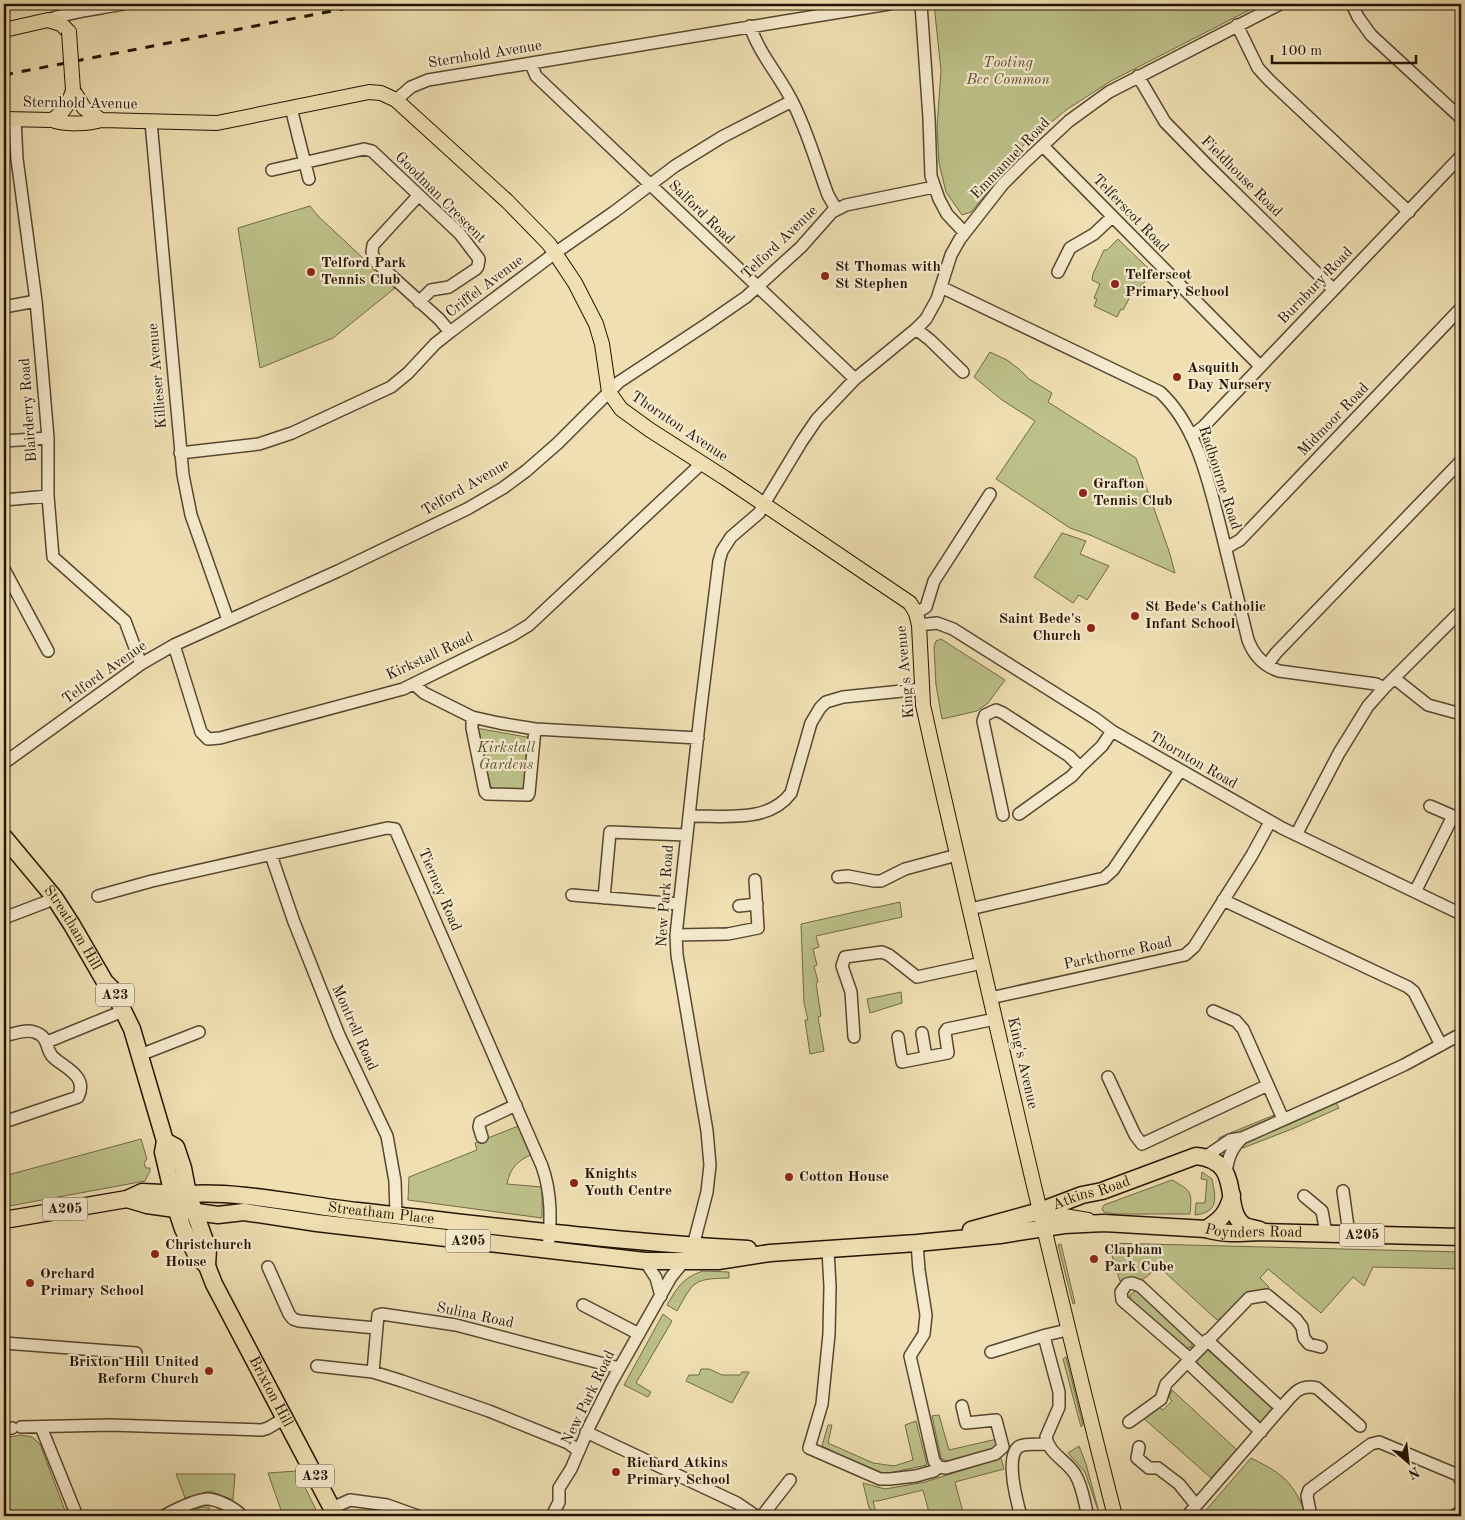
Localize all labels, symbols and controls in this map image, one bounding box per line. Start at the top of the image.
scale bar [1272,32,1416,64]
street label: Sternhold Avenue [427,39,543,71]
text: 100 m [1280,44,1322,59]
park label: Tooting Bec Common [965,56,1050,88]
street label: Sternhold Avenue [22,95,138,113]
street label: Emmanuel Road [969,115,1053,202]
street label: Fieldhouse Road [1198,134,1284,220]
street label: Goodman Crescent [392,150,488,246]
street label: Telferscot Road [1089,172,1171,256]
street label: Salford Road [665,178,737,248]
street label: Telford Avenue [739,203,821,283]
street label: Burnbury Road [1276,245,1356,327]
street label: Criffel Avenue [443,253,527,321]
place label: Telford Park Tennis Club [321,256,407,288]
place label: St Thomas with St Stephen [835,260,941,292]
marker: Telford Park Tennis Club [305,266,317,278]
place label: Telferscot Primary School [1125,268,1230,300]
marker: St Thomas with St Stephen [819,270,831,282]
marker: Telferscot Primary School [1109,278,1121,290]
street label: Killieser Avenue [146,323,170,429]
street label: Blairderry Road [18,357,40,463]
place label: Asquith Day Nursery [1187,361,1272,393]
marker: Asquith Day Nursery [1171,371,1183,383]
street label: Midmoor Road [1296,380,1373,459]
street label: Thornton Avenue [628,389,730,465]
street label: Radbourne Road [1195,424,1243,532]
street label: Telford Avenue [419,457,513,519]
place label: Grafton Tennis Club [1093,477,1172,509]
marker: Grafton Tennis Club [1077,487,1089,499]
place label: St Bede's Catholic Infant School [1145,600,1266,632]
marker: St Bede's Catholic Infant School [1129,610,1141,622]
place label: Saint Bede's Church [999,612,1081,644]
marker: Saint Bede's Church [1085,622,1097,634]
street label: King's Avenue [894,625,918,719]
street label: Kirkstall Road [384,630,476,684]
street label: Telford Avenue [60,638,150,707]
street label: Thornton Road [1146,730,1240,792]
park label: Kirkstall Gardens [476,741,536,773]
street label: New Park Road [655,844,677,948]
street label: Tierney Road [415,846,463,934]
street label: Streatham Hill [40,883,104,973]
street label: Parkthorne Road [1062,935,1174,973]
street label: Montrell Road [328,983,380,1073]
road number: A23 [96,984,134,1006]
street label: King's Avenue [1004,1016,1040,1110]
place label: Knights Youth Centre [584,1167,672,1199]
place label: Cotton House [799,1170,889,1185]
marker: Cotton House [783,1171,795,1183]
street label: Atkins Road [1050,1174,1132,1213]
marker: Knights Youth Centre [568,1177,580,1189]
road number: A205 [42,1198,88,1220]
street label: Streatham Place [327,1200,435,1227]
street label: Poynders Road [1203,1222,1303,1241]
road number: A205 [1340,1224,1384,1246]
road number: A205 [446,1230,490,1252]
place label: Christchurch House [165,1238,252,1270]
place label: Clapham Park Cube [1104,1243,1174,1275]
marker: Christchurch House [149,1248,161,1260]
marker: Clapham Park Cube [1088,1253,1100,1265]
place label: Orchard Primary School [40,1267,145,1299]
marker: Orchard Primary School [24,1277,36,1289]
street label: Sulina Road [435,1300,515,1332]
street label: New Park Road [560,1348,618,1447]
street label: Brixton Hill [246,1354,295,1429]
place label: Brixton Hill United Reform Church [68,1355,199,1387]
marker: Brixton Hill United Reform Church [203,1365,215,1377]
north arrow [1382,1438,1432,1488]
place label: Richard Atkins Primary School [626,1456,731,1488]
road number: A23 [296,1464,334,1488]
text: N [1405,1464,1422,1481]
marker: Richard Atkins Primary School [610,1466,622,1478]

